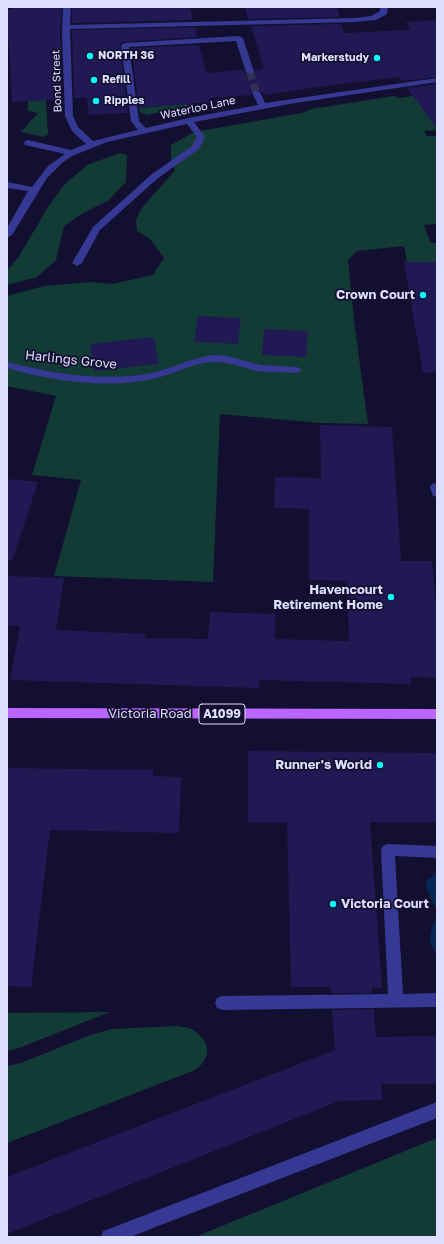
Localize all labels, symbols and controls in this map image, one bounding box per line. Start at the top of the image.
street label: Bond Street [49,49,65,113]
place label: NORTH 36 [98,49,154,63]
marker: NORTH 36 [85,51,95,61]
place label: Markerstudy [301,51,369,65]
marker: Markerstudy [372,53,382,63]
place label: Refill [102,73,130,87]
marker: Refill [89,75,99,85]
place label: Ripples [104,94,144,108]
street label: Waterloo Lane [159,94,237,122]
marker: Ripples [91,96,101,106]
place label: Crown Court [336,287,415,303]
marker: Crown Court [418,290,428,300]
street label: Harlings Grove [24,347,118,373]
place label: Havencourt Retirement Home [273,582,383,613]
marker: Havencourt Retirement Home [386,592,396,602]
road number: A1099 [199,704,245,724]
street label: Victoria Road [108,706,192,722]
place label: Runner's World [275,757,372,773]
marker: Runner's World [375,760,385,770]
place label: Victoria Court [341,896,429,912]
marker: Victoria Court [328,899,338,909]

